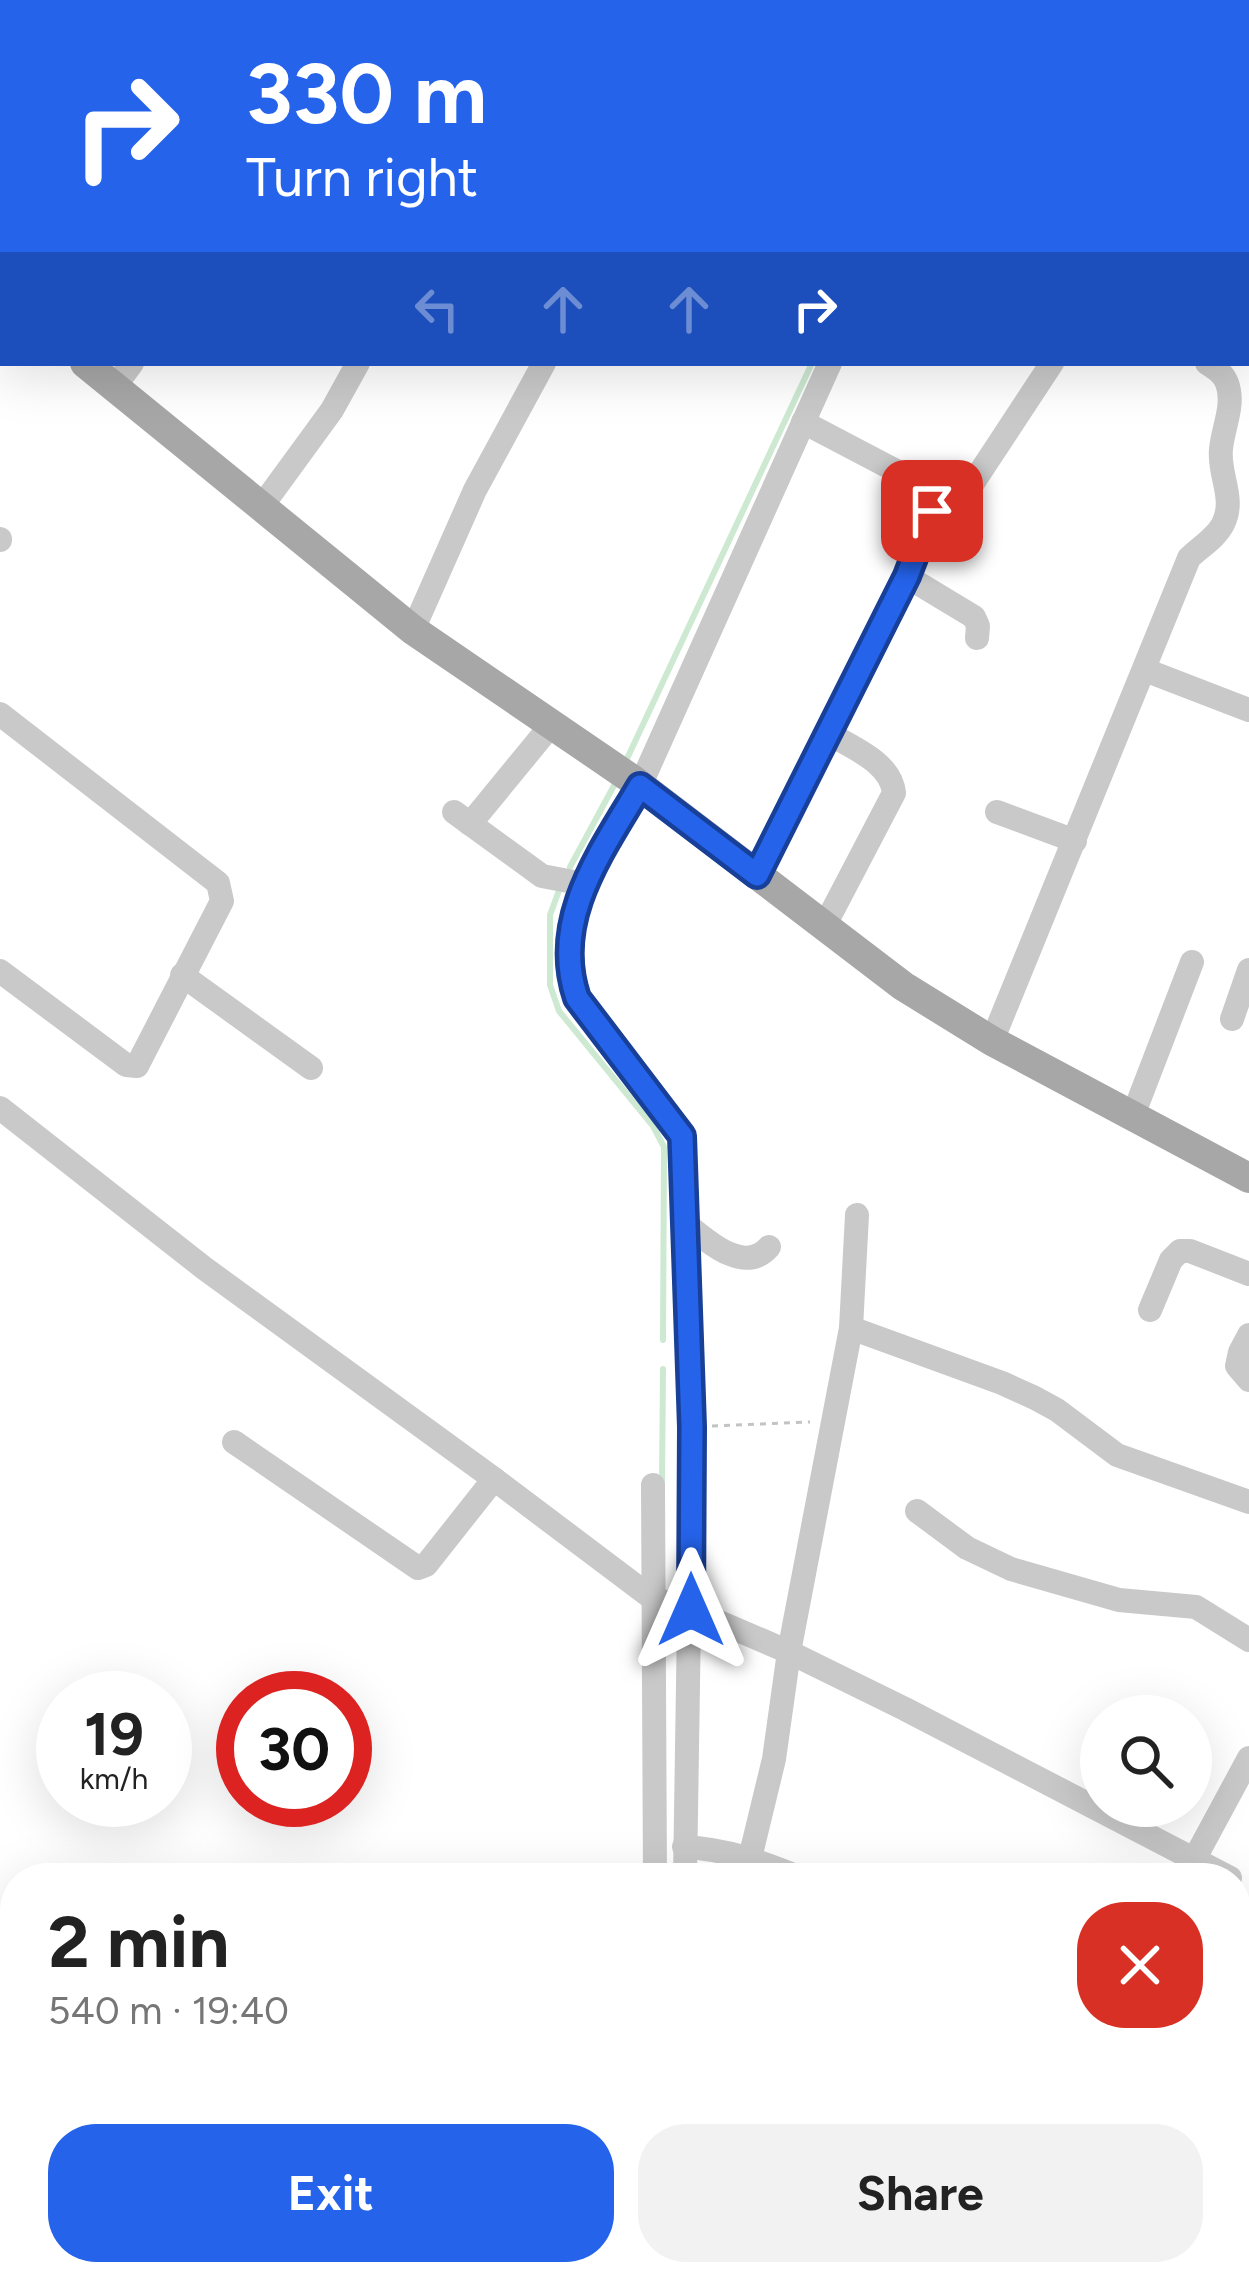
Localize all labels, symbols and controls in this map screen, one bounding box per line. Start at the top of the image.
text: 330 m [246,43,487,144]
icon: right [48,48,204,204]
text: Turn right [246,145,478,210]
icon: left [404,276,470,342]
icon: ahead [530,276,596,342]
icon: ahead [656,276,722,342]
icon: right [782,276,848,342]
pin [881,460,983,562]
icon: arrive [899,478,965,544]
position arrow [628,1547,754,1673]
speed limit sign: 30 [216,1671,372,1827]
map controls [1080,1695,1212,1827]
button: search [1080,1695,1212,1827]
text: 19 [84,1698,144,1770]
text: km/h [80,1760,148,1797]
text: 2 min [48,1899,229,1985]
button: close [1077,1902,1203,2028]
text: 540 m · 19:40 [48,1987,289,2034]
button: Exit [48,2124,614,2262]
button: Share [638,2124,1203,2262]

